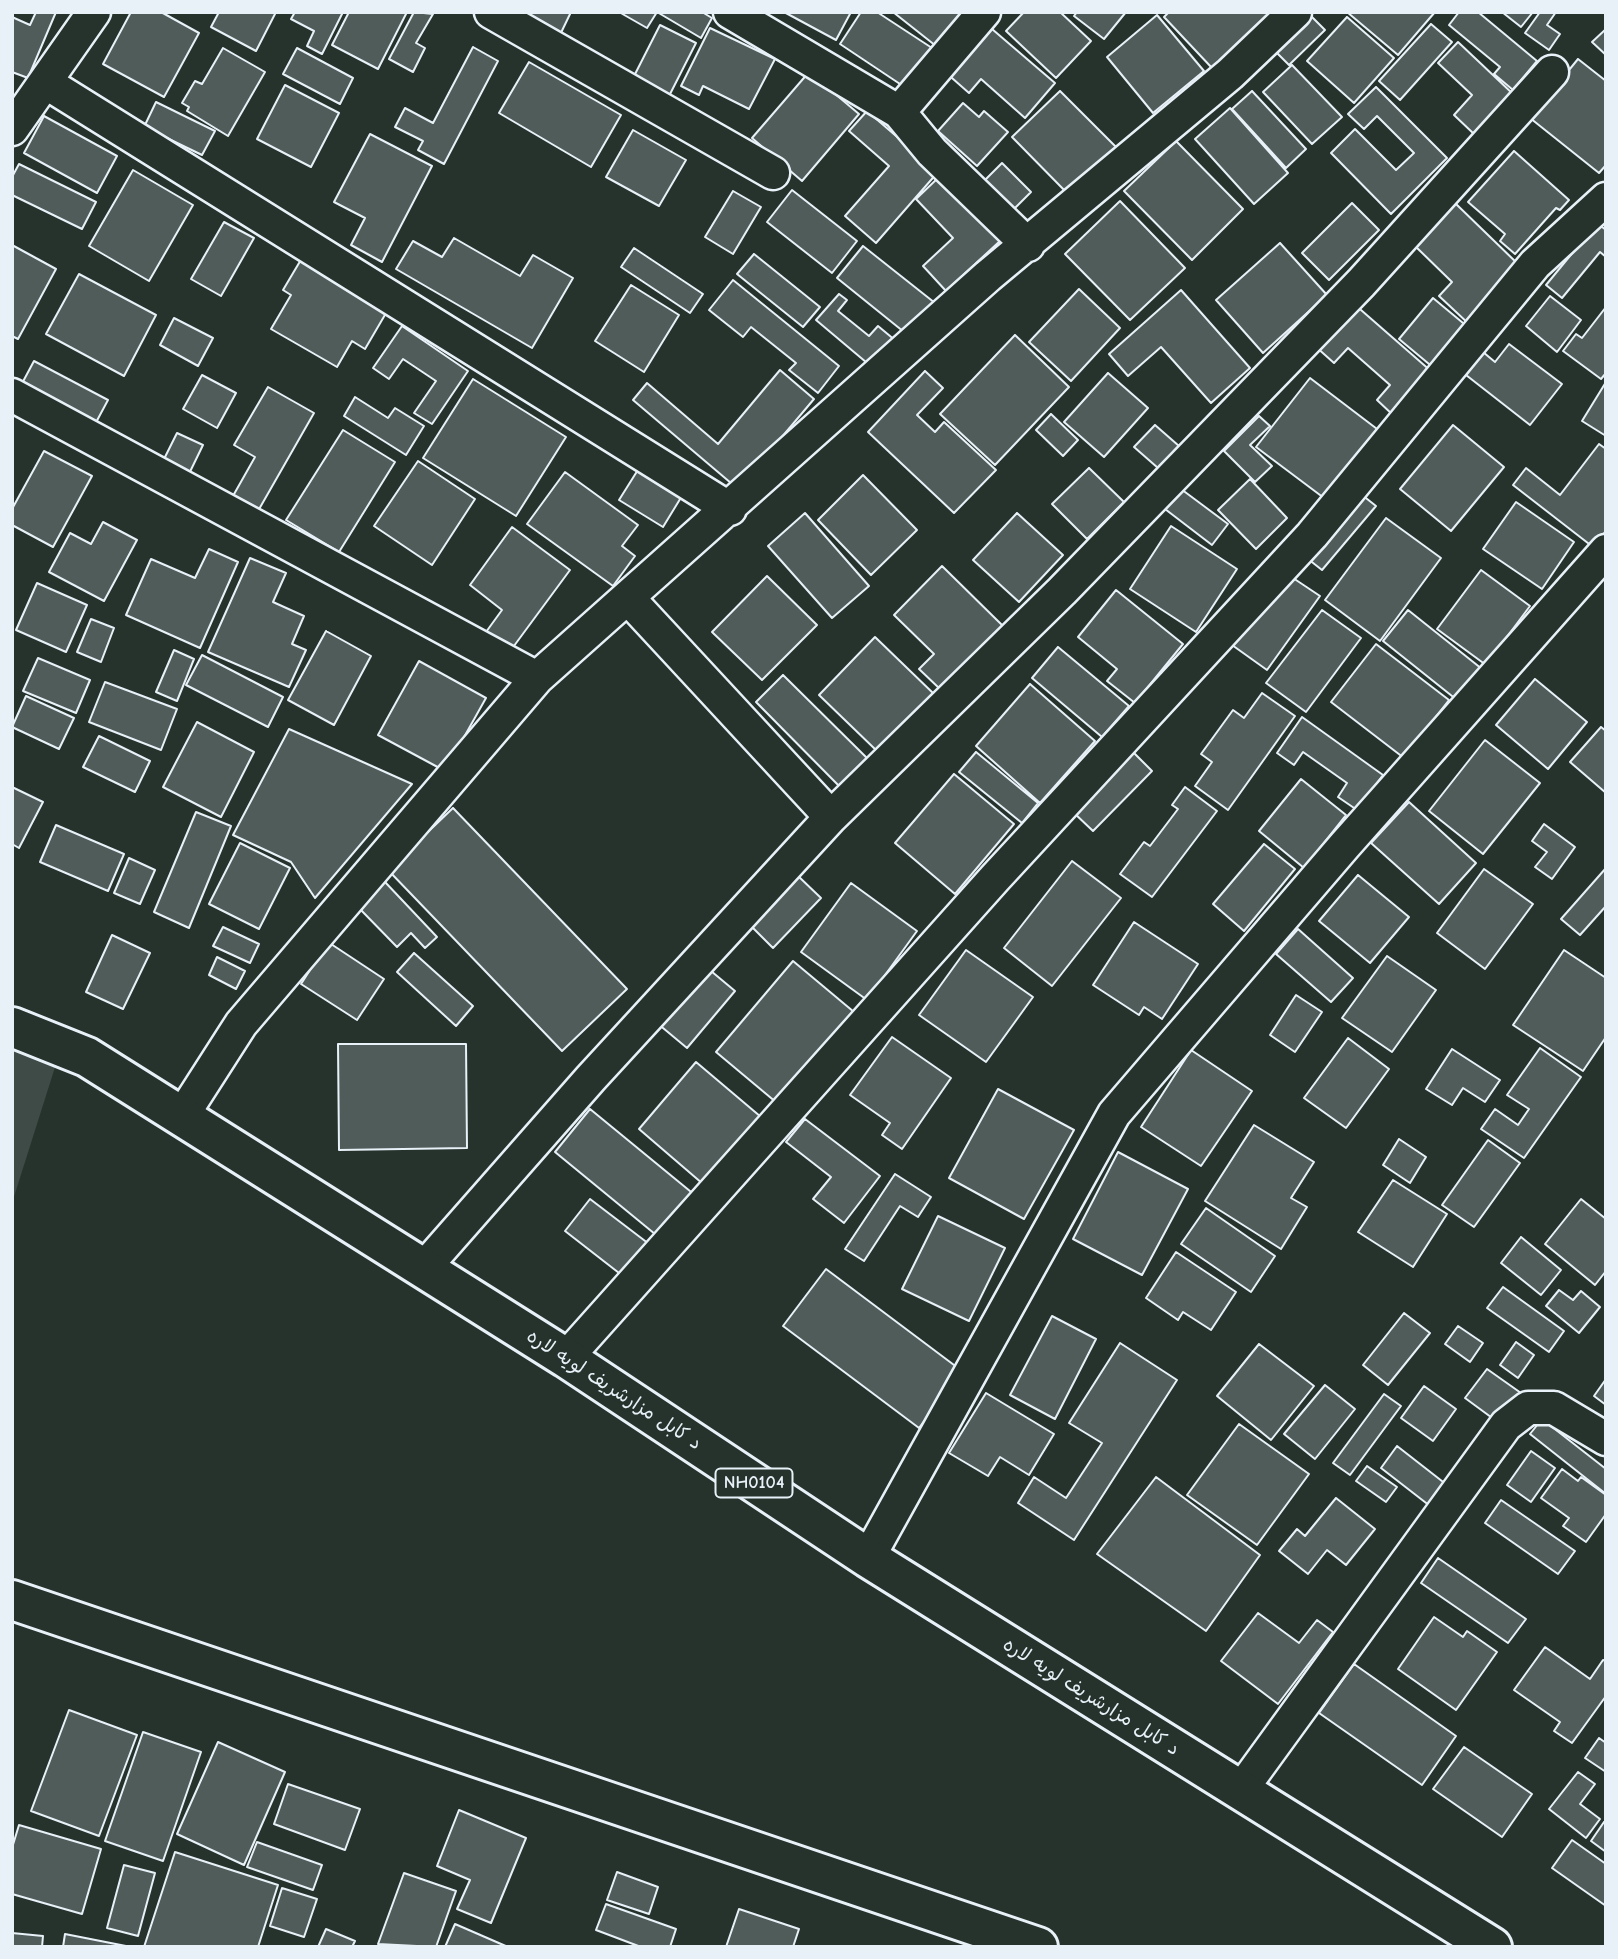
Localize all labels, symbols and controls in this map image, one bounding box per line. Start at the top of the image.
street label: د کابل مزارشریف لویه لاره [522,1325,706,1455]
road number: NH0104 [716,1468,792,1498]
street label: د کابل مزارشریف لویه لاره [999,1633,1183,1761]

